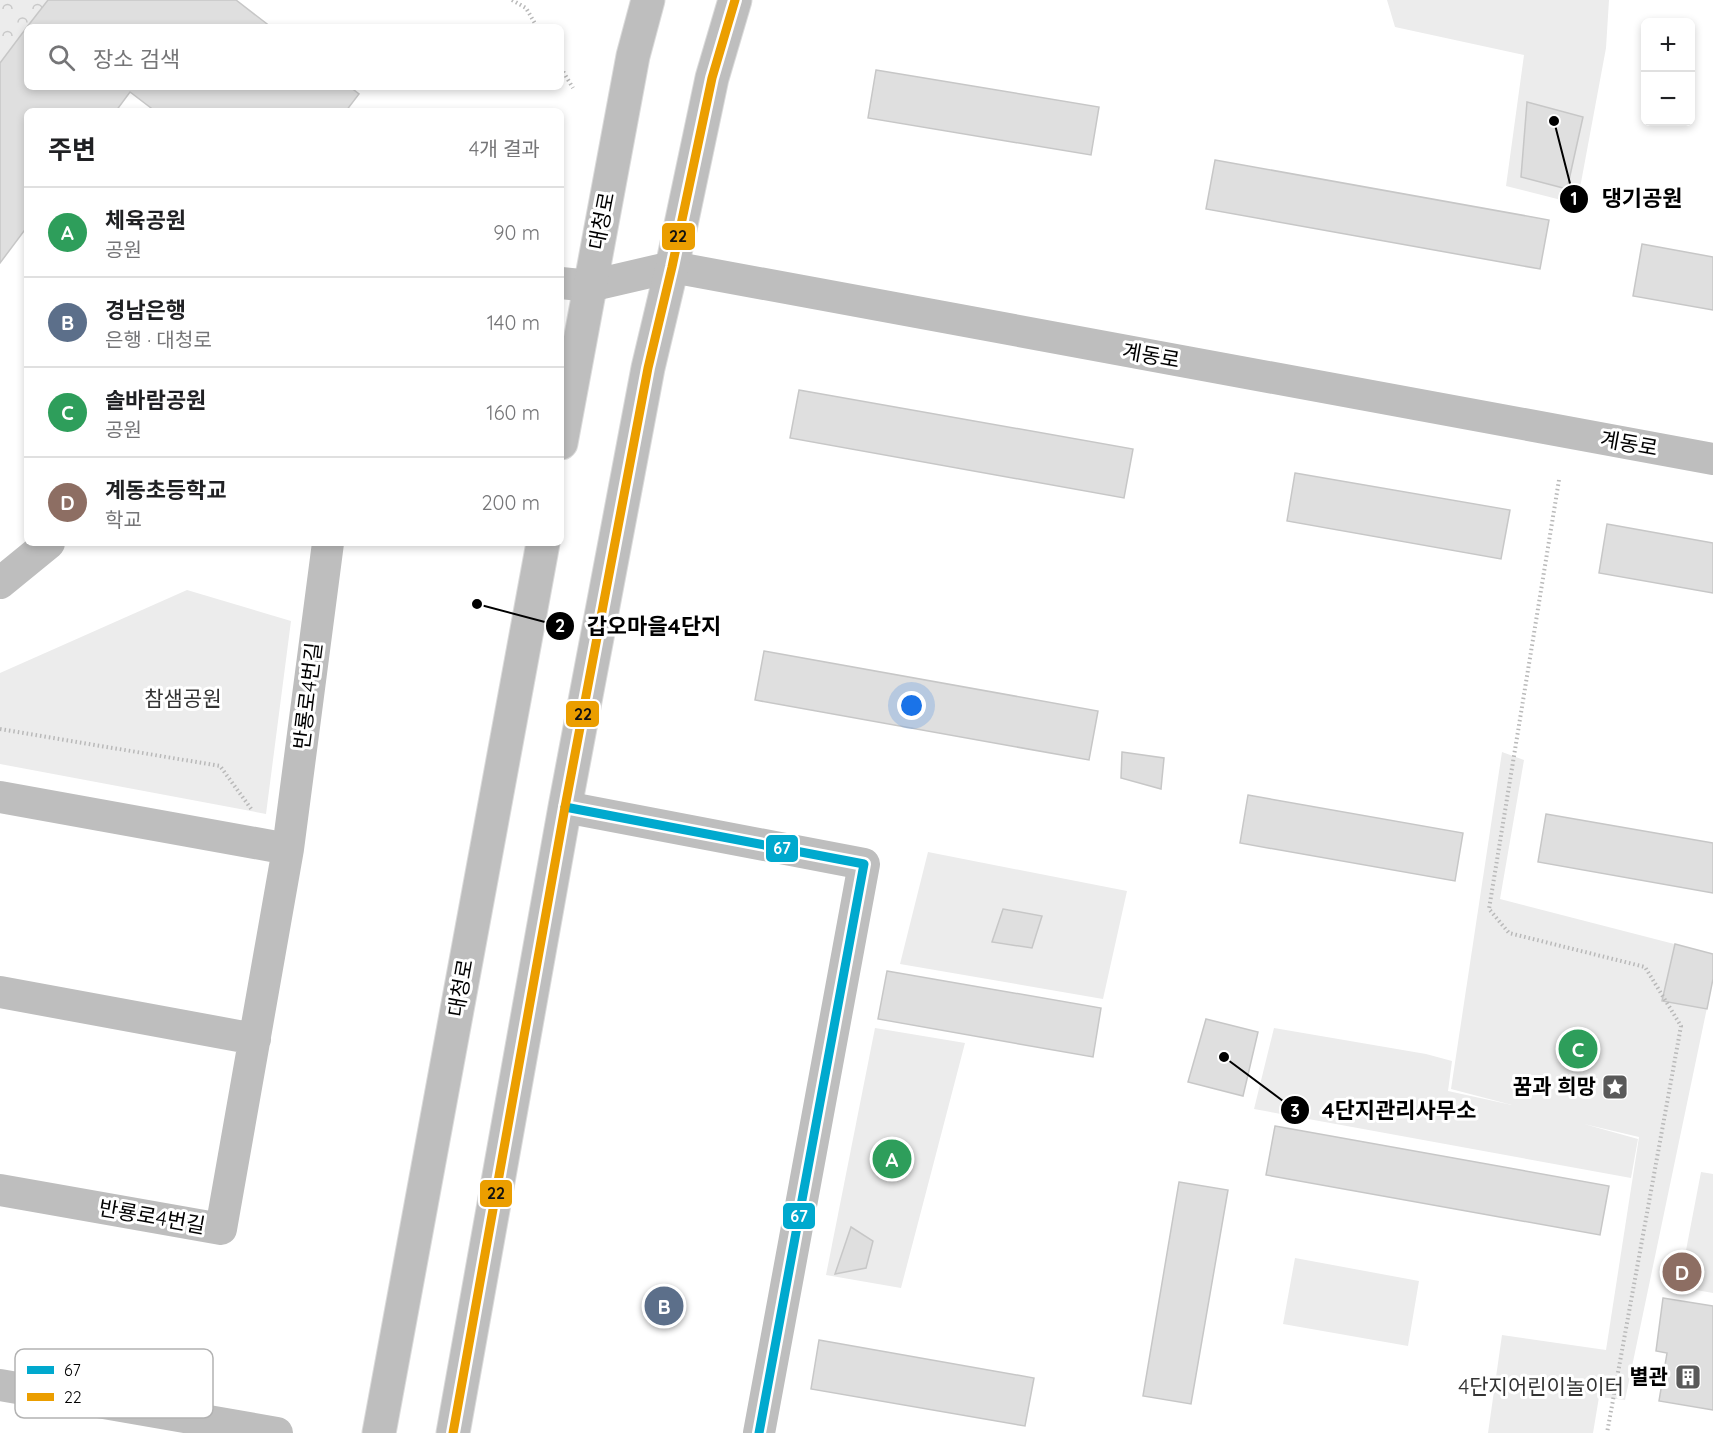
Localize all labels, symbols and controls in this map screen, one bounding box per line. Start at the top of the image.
map controls [1641,18,1695,126]
button: + [1641,18,1695,72]
search box [24,24,564,90]
icon: search [45,41,78,74]
text: 장소 검색 [93,45,180,73]
button: − [1641,72,1695,126]
text: 주변 [48,133,96,166]
text: 4개 결과 [469,136,540,161]
callout: 댕기공원 [1559,179,1694,219]
text: 댕기공원 [1602,184,1682,212]
text: 1 [1570,187,1578,210]
street label: 대청로 [583,190,619,252]
text: 체육공원 [105,206,186,234]
text: A [61,220,74,245]
text: 90 m [493,220,540,245]
line badge: 22 [661,222,696,251]
text: 22 [669,226,687,246]
text: 공원 [105,237,142,262]
text: 경남은행 [105,296,186,324]
text: B [61,310,74,335]
text: 140 m [487,310,540,335]
text: 은행 · 대청로 [105,327,212,352]
street label: 계동로 [1120,337,1182,373]
text: 솔바람공원 [105,386,206,414]
text: C [61,400,74,425]
text: 160 m [486,400,540,425]
text: 공원 [105,417,142,442]
street label: 계동로 [1598,425,1660,461]
text: 계동초등학교 [105,476,226,504]
text: D [60,490,75,515]
text: 200 m [481,490,540,515]
text: 학교 [105,507,142,532]
callout: 갑오마을4단지 [545,606,733,646]
text: 갑오마을4단지 [587,612,721,640]
text: 2 [555,614,565,637]
street label: 반룡로4번길 [288,641,326,751]
park label: 참샘공원 [144,685,222,711]
your location [897,691,926,720]
line badge: 22 [565,700,600,728]
text: 22 [574,704,592,724]
line badge: 67 [765,834,799,863]
text: 67 [773,838,791,858]
street label: 대청로 [442,957,478,1019]
pin: C [1558,1026,1598,1072]
place icon: 꿈과 희망 [1600,1072,1630,1102]
place label: 꿈과 희망 [1513,1073,1596,1099]
callout: 4단지관리사무소 [1280,1090,1488,1130]
text: 4단지관리사무소 [1322,1096,1476,1124]
text: 3 [1290,1099,1300,1122]
pin: A [872,1136,912,1182]
line badge: 22 [479,1179,513,1208]
text: 22 [487,1183,505,1203]
street label: 반룡로4번길 [97,1194,207,1238]
line badge: 67 [782,1202,816,1230]
text: 67 [790,1206,808,1226]
pin: D [1662,1250,1702,1294]
pin: B [644,1284,684,1328]
legend [15,1349,213,1418]
text: 67 [64,1360,81,1380]
building icon: 별관 [1673,1362,1703,1392]
place label: 별관 [1629,1363,1668,1389]
park label: 4단지어린이놀이터 [1458,1373,1624,1399]
text: 22 [64,1387,82,1407]

